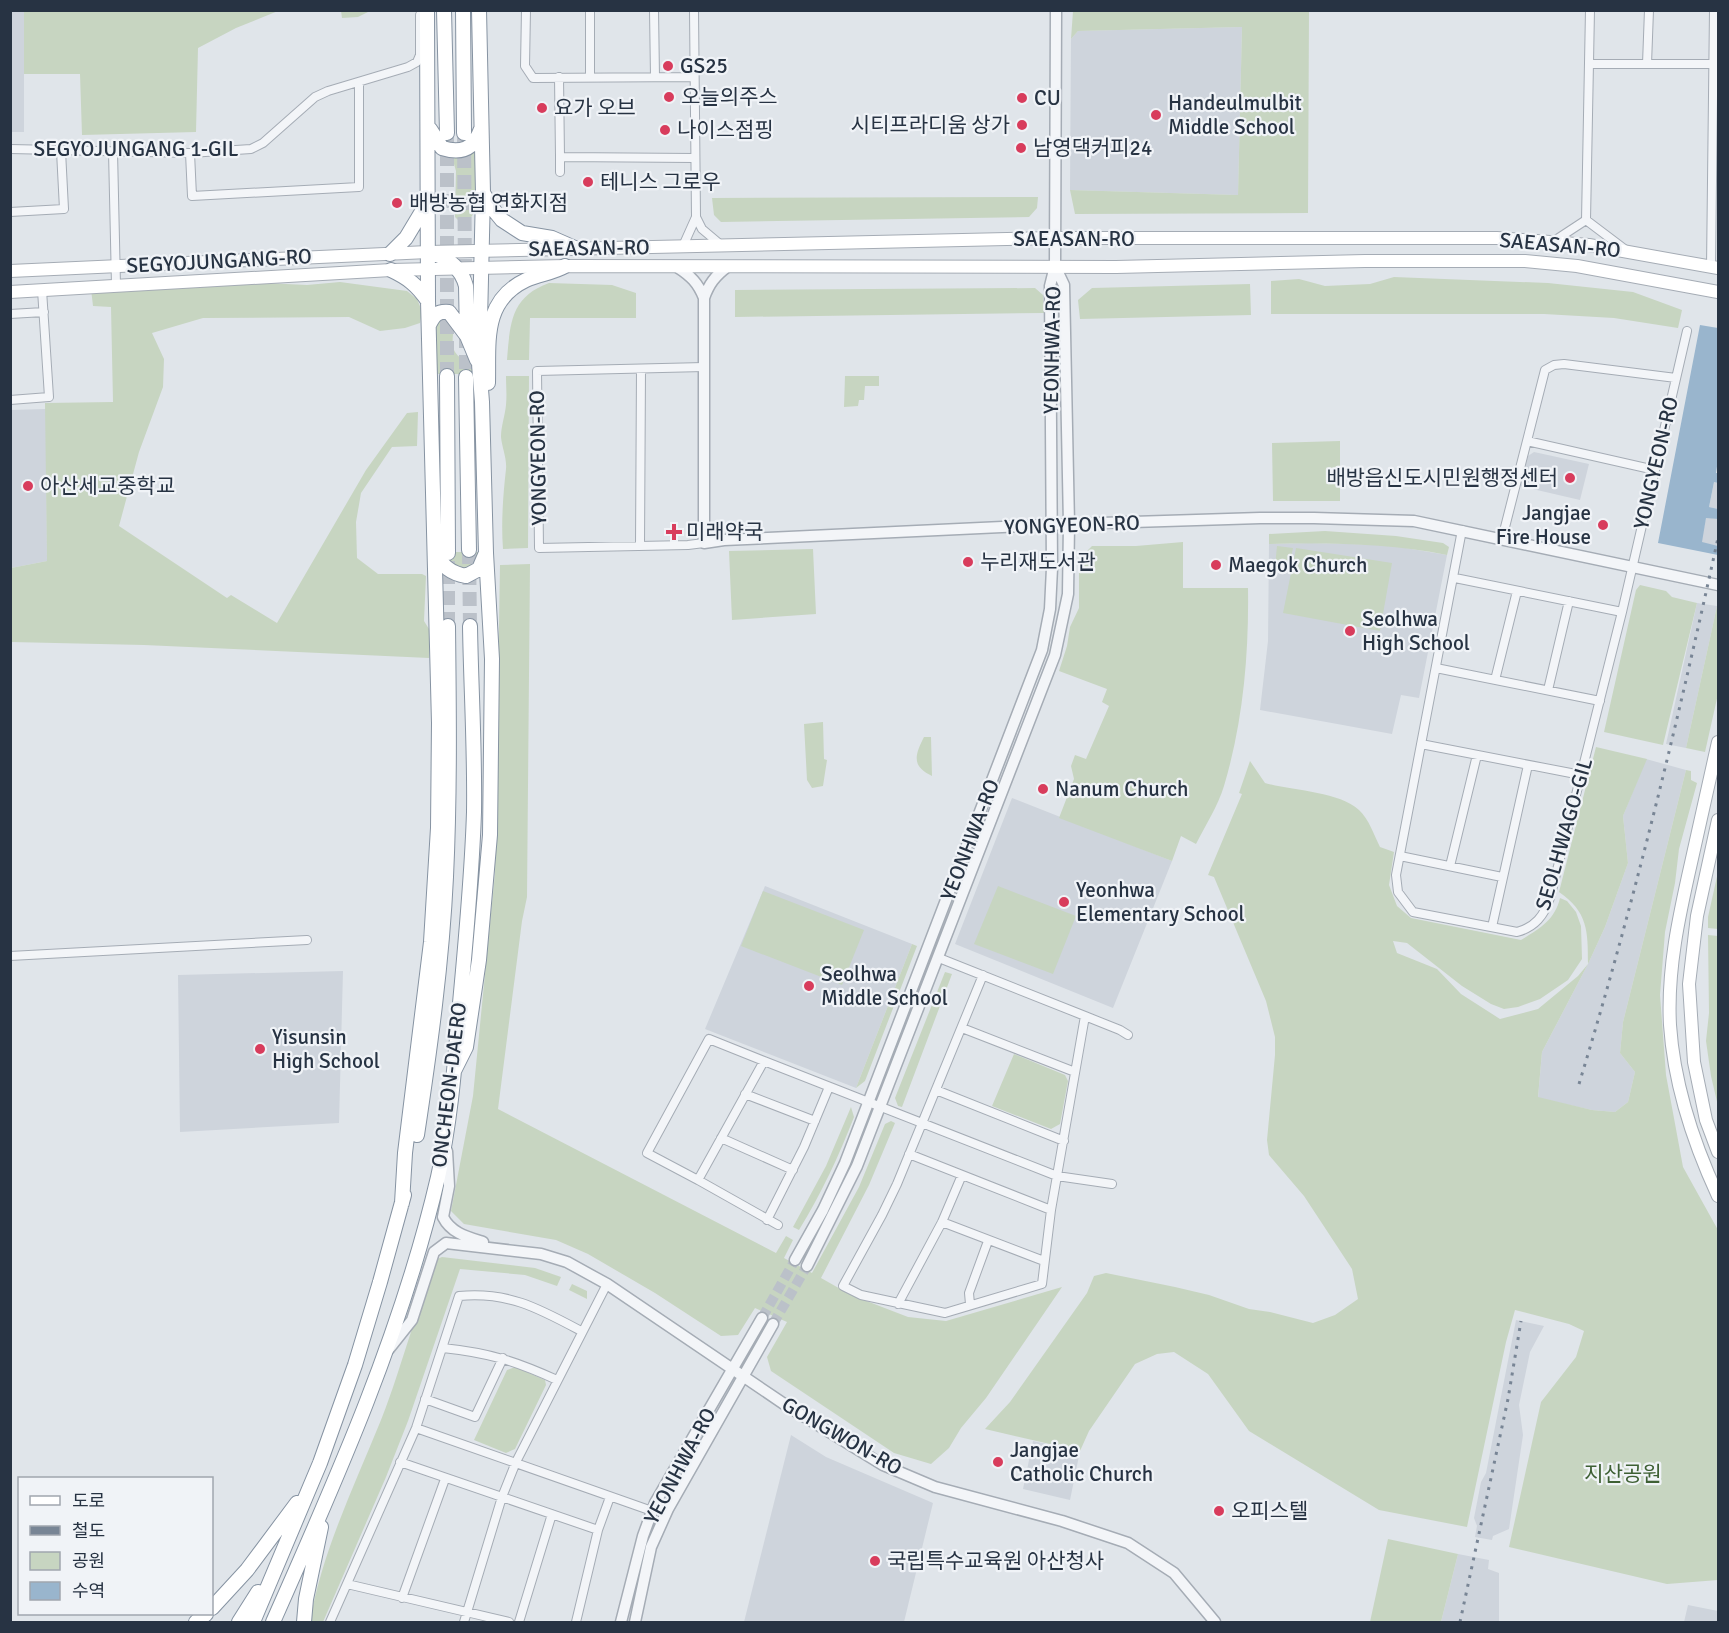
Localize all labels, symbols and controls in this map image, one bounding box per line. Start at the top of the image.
place label: GS25 [680,53,728,79]
marker: GS25 [661,59,675,73]
place label: 오늘의주스 [681,84,778,110]
place label: CU [1034,85,1061,111]
marker: 오늘의주스 [662,90,676,104]
place label: Handeulmulbit Middle School [1168,90,1302,140]
marker: CU [1015,91,1029,105]
place label: 요가 오브 [554,95,636,121]
marker: 요가 오브 [535,101,549,115]
marker: Handeulmulbit Middle School [1149,108,1163,122]
place label: 시티프라디움 상가 [851,112,1010,138]
place label: 나이스점핑 [677,117,774,143]
marker: 시티프라디움 상가 [1015,118,1029,132]
marker: 나이스점핑 [658,123,672,137]
place label: 남영댁커피24 [1033,135,1152,161]
street label: SEGYOJUNGANG 1-GIL [33,136,239,162]
marker: 남영댁커피24 [1014,141,1028,155]
place label: 테니스 그로우 [600,169,721,195]
marker: 테니스 그로우 [581,175,595,189]
place label: 배방농협 연화지점 [409,190,568,216]
marker: 배방농협 연화지점 [390,196,404,210]
street label: SAEASAN-RO [1013,226,1135,252]
street label: SAEASAN-RO [1498,227,1622,263]
street label: SAEASAN-RO [528,234,650,262]
street label: SEGYOJUNGANG-RO [126,243,312,279]
street label: YEONHWA-RO [1038,286,1066,414]
street label: YONGYEON-RO [524,390,552,526]
street label: YONGYEON-RO [1628,394,1684,532]
place label: 배방읍신도시민원행정센터 [1326,465,1558,491]
marker: 배방읍신도시민원행정센터 [1563,471,1577,485]
place label: 아산세교중학교 [40,473,175,499]
marker: 아산세교중학교 [21,479,35,493]
place label: Jangjae Fire House [1496,500,1591,550]
street label: YONGYEON-RO [1004,510,1140,540]
marker: Jangjae Fire House [1596,518,1610,532]
place label: 미래약국 [686,519,763,545]
marker: 미래약국 [667,525,681,539]
place label: 누리재도서관 [980,549,1096,575]
place label: Maegok Church [1228,552,1367,578]
marker: 누리재도서관 [961,555,975,569]
marker: Maegok Church [1209,558,1223,572]
place label: Seolhwa High School [1362,606,1470,656]
marker: Seolhwa High School [1343,624,1357,638]
street label: SEOLHWAGO-GIL [1530,755,1598,913]
street label: YEONHWA-RO [935,776,1005,904]
place label: Nanum Church [1055,776,1188,802]
marker: Nanum Church [1036,782,1050,796]
place label: Yeonhwa Elementary School [1076,877,1245,927]
marker: Yeonhwa Elementary School [1057,895,1071,909]
place label: Seolhwa Middle School [821,961,948,1011]
marker: Seolhwa Middle School [802,979,816,993]
street label: ONCHEON-DAERO [426,1001,472,1169]
place label: Yisunsin High School [272,1024,380,1074]
marker: Yisunsin High School [253,1042,267,1056]
street label: GONGWON-RO [777,1391,907,1481]
street label: YEONHWA-RO [638,1403,722,1529]
place label: Jangjae Catholic Church [1010,1437,1153,1487]
marker: Jangjae Catholic Church [991,1455,1005,1469]
park label: 지산공원 [1584,1461,1662,1487]
legend [18,1477,213,1615]
text: 도로 [72,1490,105,1512]
place label: 오피스텔 [1231,1498,1308,1524]
marker: 오피스텔 [1212,1504,1226,1518]
text: 철도 [72,1520,105,1542]
place label: 국립특수교육원 아산청사 [887,1548,1104,1574]
text: 공원 [72,1550,105,1572]
marker: 국립특수교육원 아산청사 [868,1554,882,1568]
text: 수역 [72,1580,105,1602]

